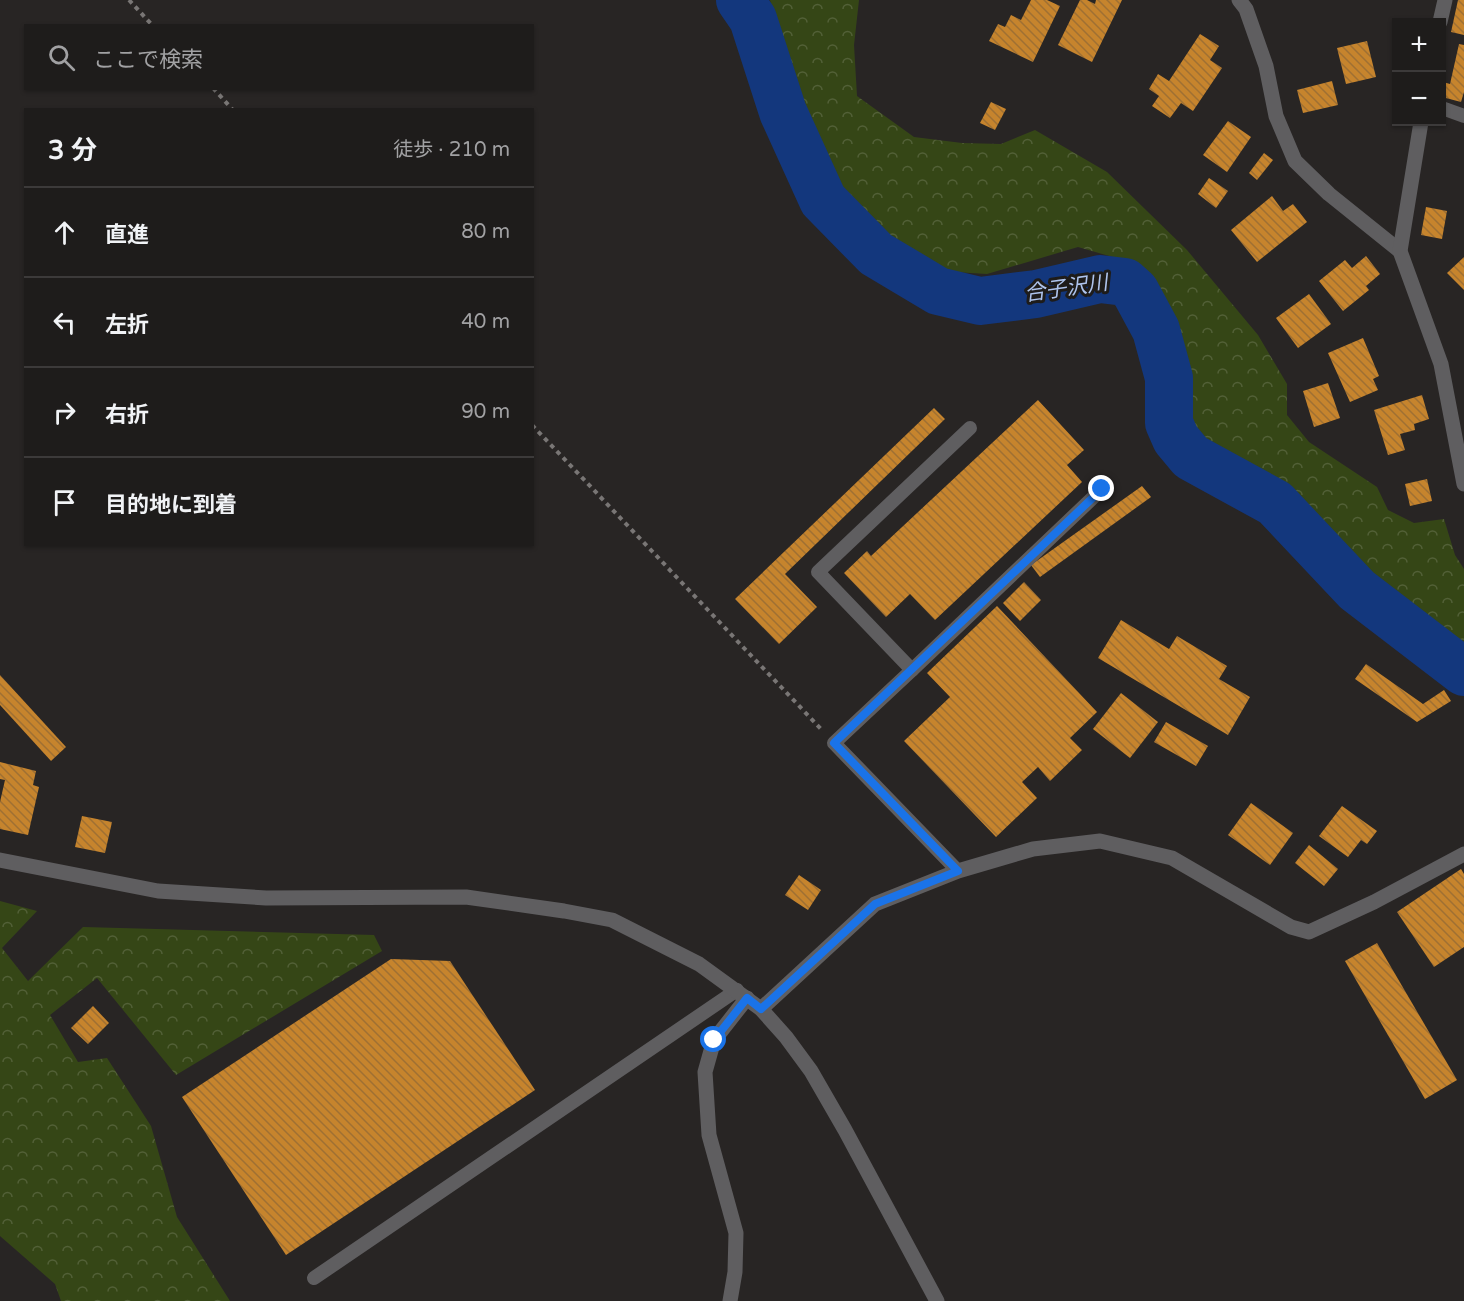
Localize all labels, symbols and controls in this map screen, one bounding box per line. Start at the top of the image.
map controls [1392,18,1446,126]
button: + [1392,18,1446,72]
search box [24,24,534,90]
icon: search [45,41,78,74]
text: ここで検索 [93,47,203,73]
button: − [1392,72,1446,126]
text: 3 分 [48,135,97,166]
text: 徒歩 · 210 m [393,138,510,162]
icon: ahead [48,216,81,249]
text: 80 m [461,220,510,244]
text: 直進 [105,222,149,248]
water label: 合子沢川 [1023,270,1111,307]
icon: left [48,306,81,339]
text: 40 m [461,310,510,334]
text: 左折 [105,312,149,338]
icon: right [48,396,81,429]
text: 90 m [461,400,510,424]
text: 右折 [105,402,149,428]
route end [1088,475,1114,501]
icon: arrive [48,486,81,519]
text: 目的地に到着 [105,492,237,518]
route start [700,1026,726,1052]

